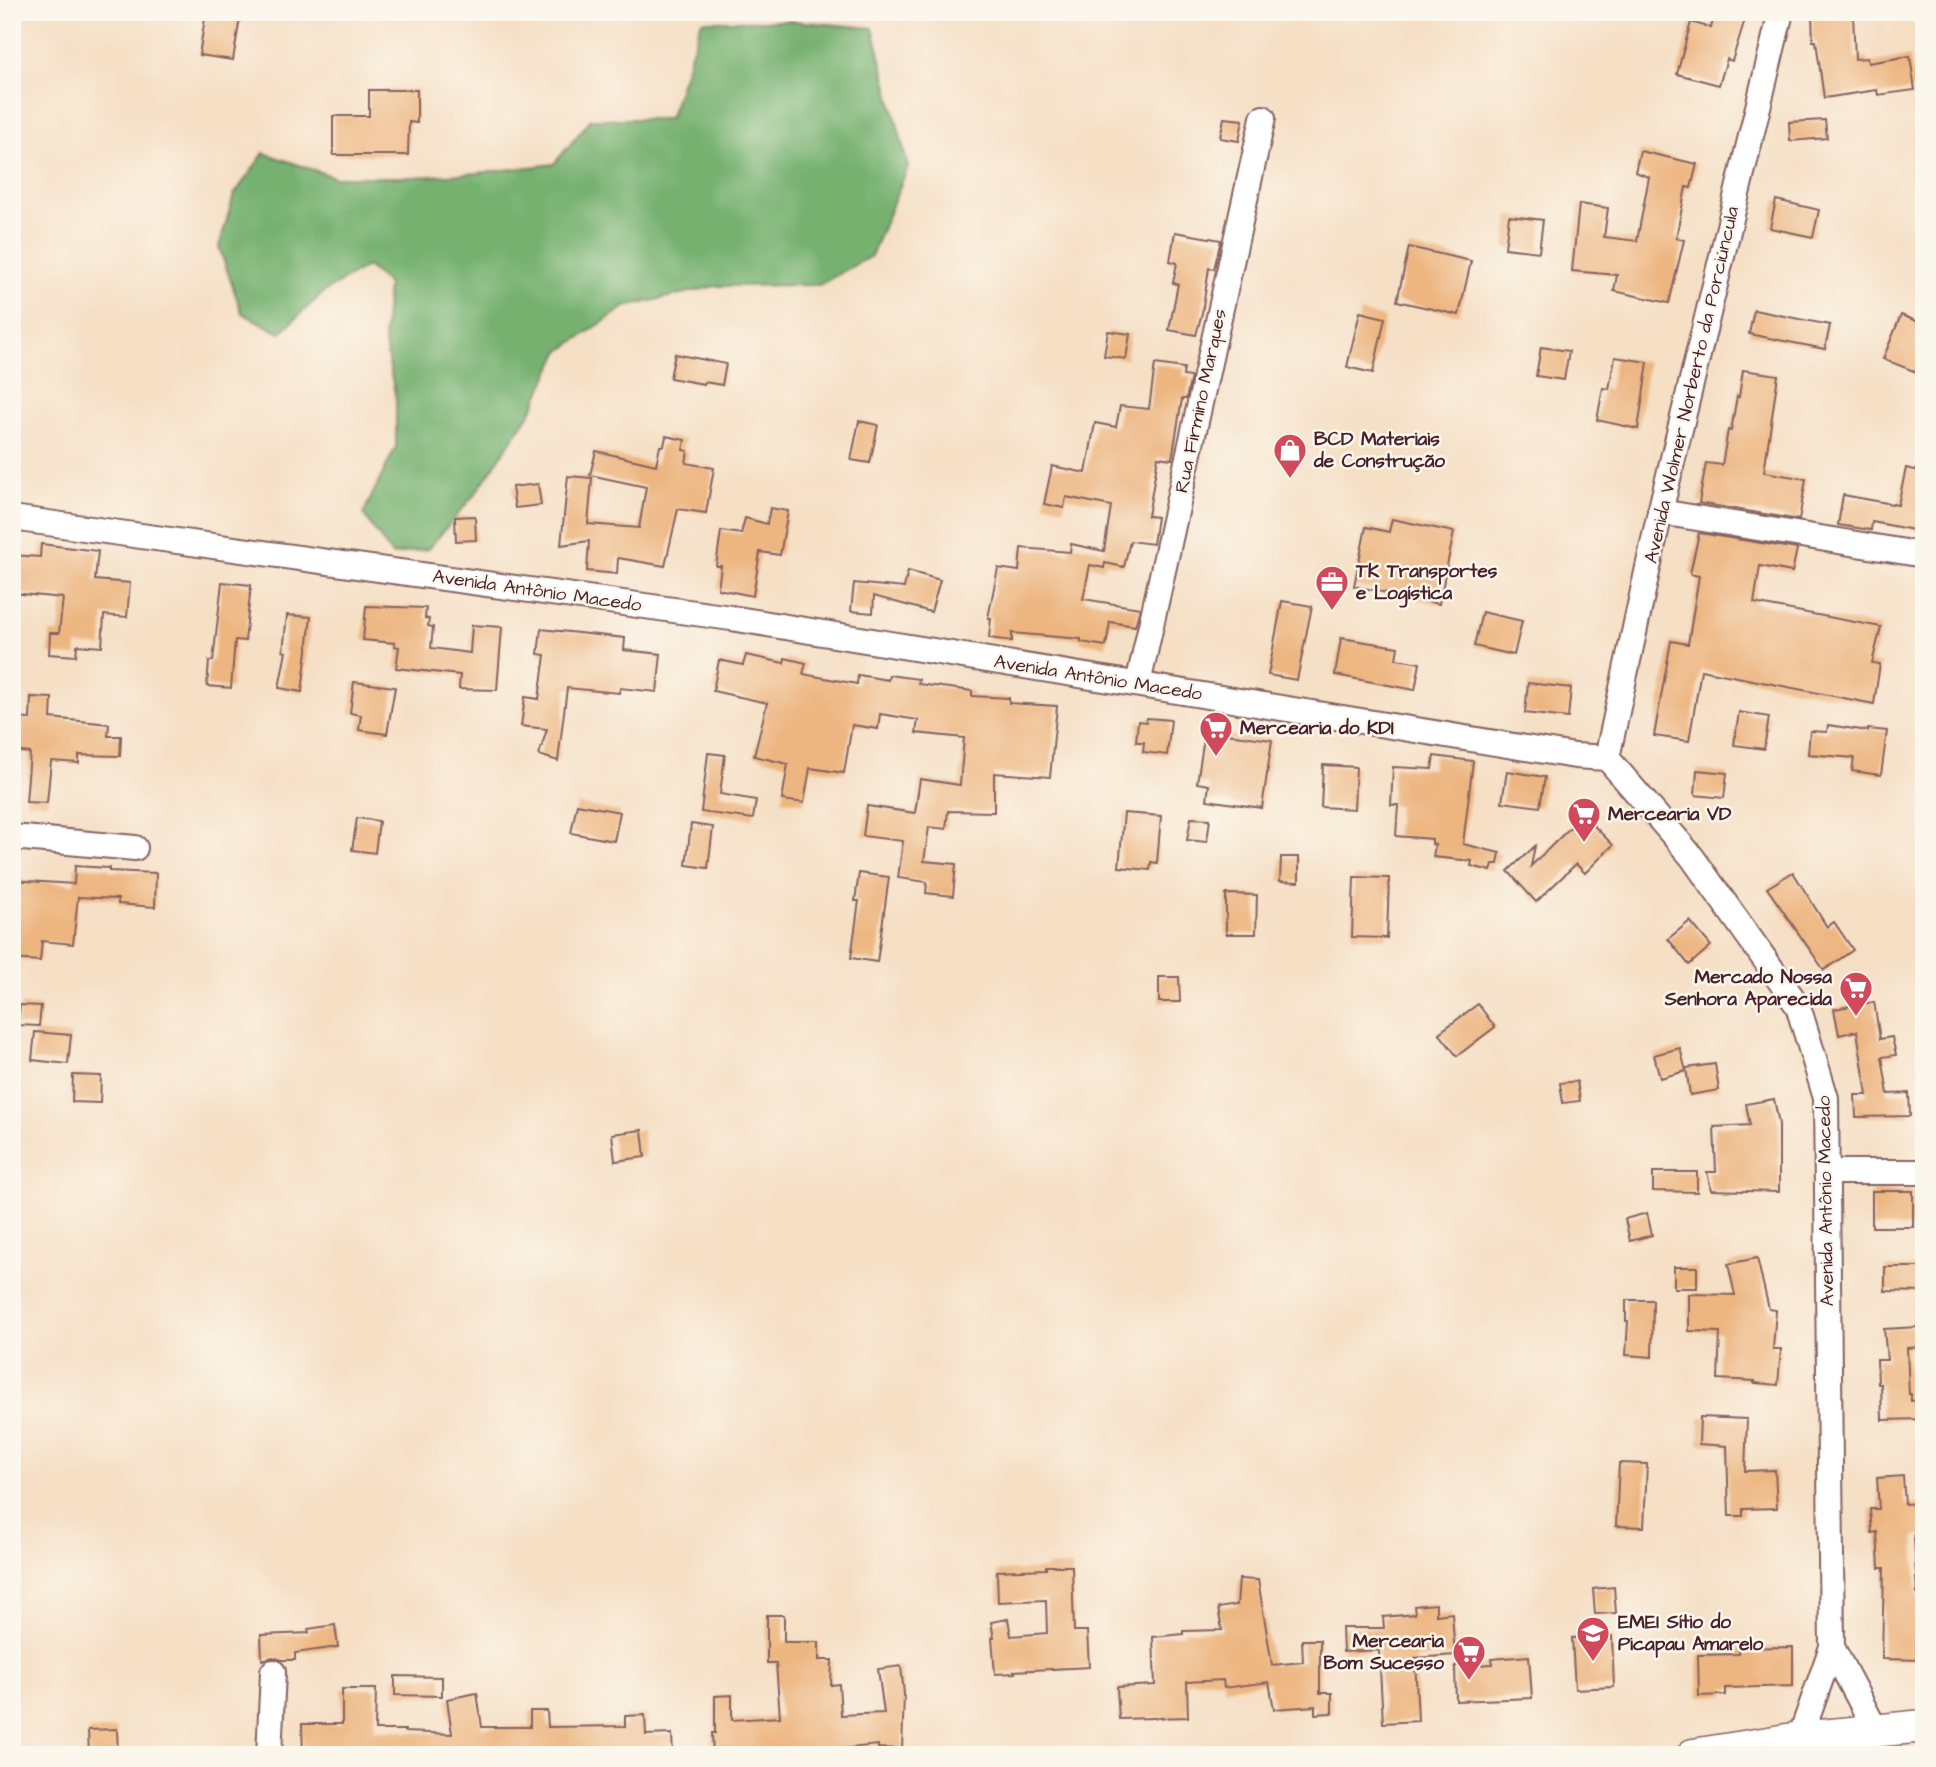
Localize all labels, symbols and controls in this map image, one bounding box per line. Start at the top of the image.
street label: Avenida Wolmer Norberto da Porciúncula [1638,204,1746,566]
street label: Rua Firmino Marques [1168,306,1234,496]
place label: BCD Materiais de Construção [1313,426,1445,475]
shop icon: BCD Materiais de Construção [1271,431,1309,480]
place label: TK Transportes e Logística [1355,558,1498,608]
street label: Avenida Antônio Macedo [431,563,643,619]
office icon: TK Transportes e Logística [1313,563,1351,612]
street label: Avenida Antônio Macedo [992,648,1204,708]
supermarket icon: Mercearia do KDI [1197,709,1235,758]
place label: Mercearia do KDI [1240,715,1394,742]
supermarket icon: Mercearia VD [1565,795,1603,844]
place label: Mercearia VD [1608,801,1732,828]
place label: Mercado Nossa Senhora Aparecida [1664,964,1832,1013]
supermarket icon: Mercado Nossa Senhora Aparecida [1837,969,1875,1018]
street label: Avenida Antônio Macedo [1811,1095,1841,1306]
place label: EMEI Sítio do Picapau Amarelo [1618,1609,1764,1658]
school or university icon: EMEI Sítio do Picapau Amarelo [1574,1614,1612,1663]
place label: Mercearia Bom Sucesso [1323,1628,1444,1677]
supermarket icon: Mercearia Bom Sucesso [1450,1633,1488,1682]

